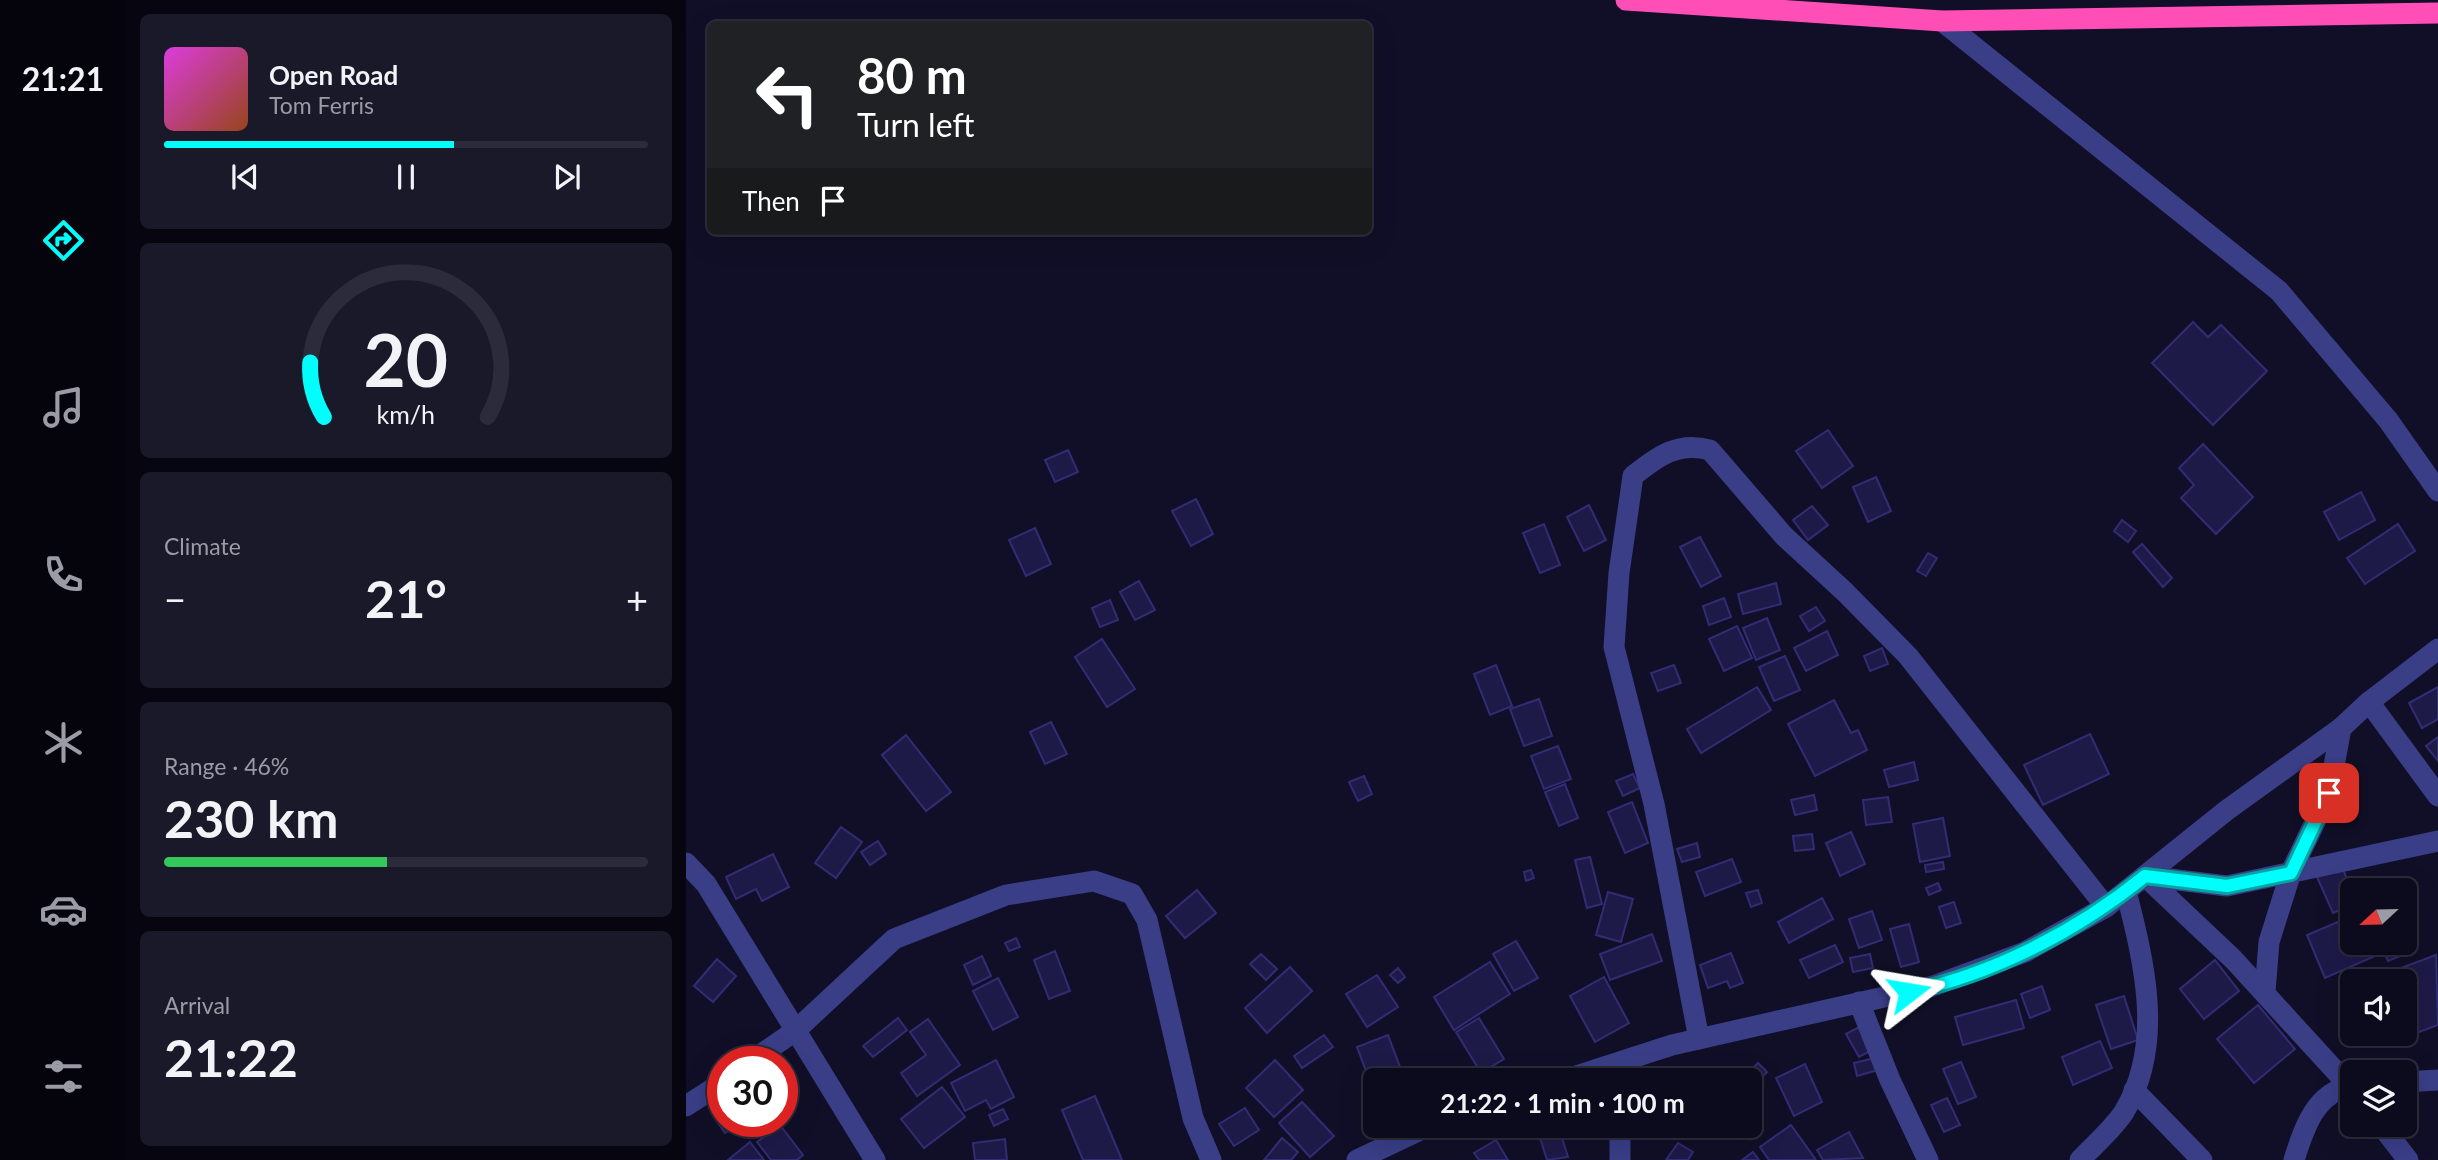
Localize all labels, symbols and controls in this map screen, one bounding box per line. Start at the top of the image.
text: 80 m [857,46,967,104]
icon: left [742,49,833,140]
text: 21:21 [22,59,104,98]
text: Open Road [269,59,398,91]
text: Tom Ferris [269,91,374,119]
text: Turn left [857,105,974,144]
icon: previous [226,158,264,196]
icon: pause [387,158,425,196]
icon: next [548,158,586,196]
icon: arrive [814,182,852,220]
text: Then [742,185,800,217]
icon: directions [39,216,88,265]
text: 20 [364,315,448,403]
icon: music [39,383,88,432]
text: km/h [377,399,435,429]
text: Climate [164,532,241,560]
icon: phone [39,550,88,599]
text: 21° [365,567,447,629]
text: − [164,576,186,622]
text: + [626,576,648,622]
icon: climate [39,718,88,767]
text: Range · 46% [164,752,289,780]
pin [2299,763,2359,823]
icon: arrive [2310,774,2348,812]
text: 230 km [164,787,338,849]
north arrow [2340,878,2417,956]
map controls [2340,878,2417,1137]
icon: car [39,885,88,934]
position arrow [1872,955,1946,1029]
button: sound [2340,969,2417,1046]
text: Arrival [164,991,230,1019]
text: 21:22 [164,1026,298,1088]
speed limit sign: 30 [707,1046,798,1137]
icon: filters [39,1052,88,1101]
button: layers [2340,1060,2417,1137]
text: 21:22 · 1 min · 100 m [1440,1087,1685,1119]

